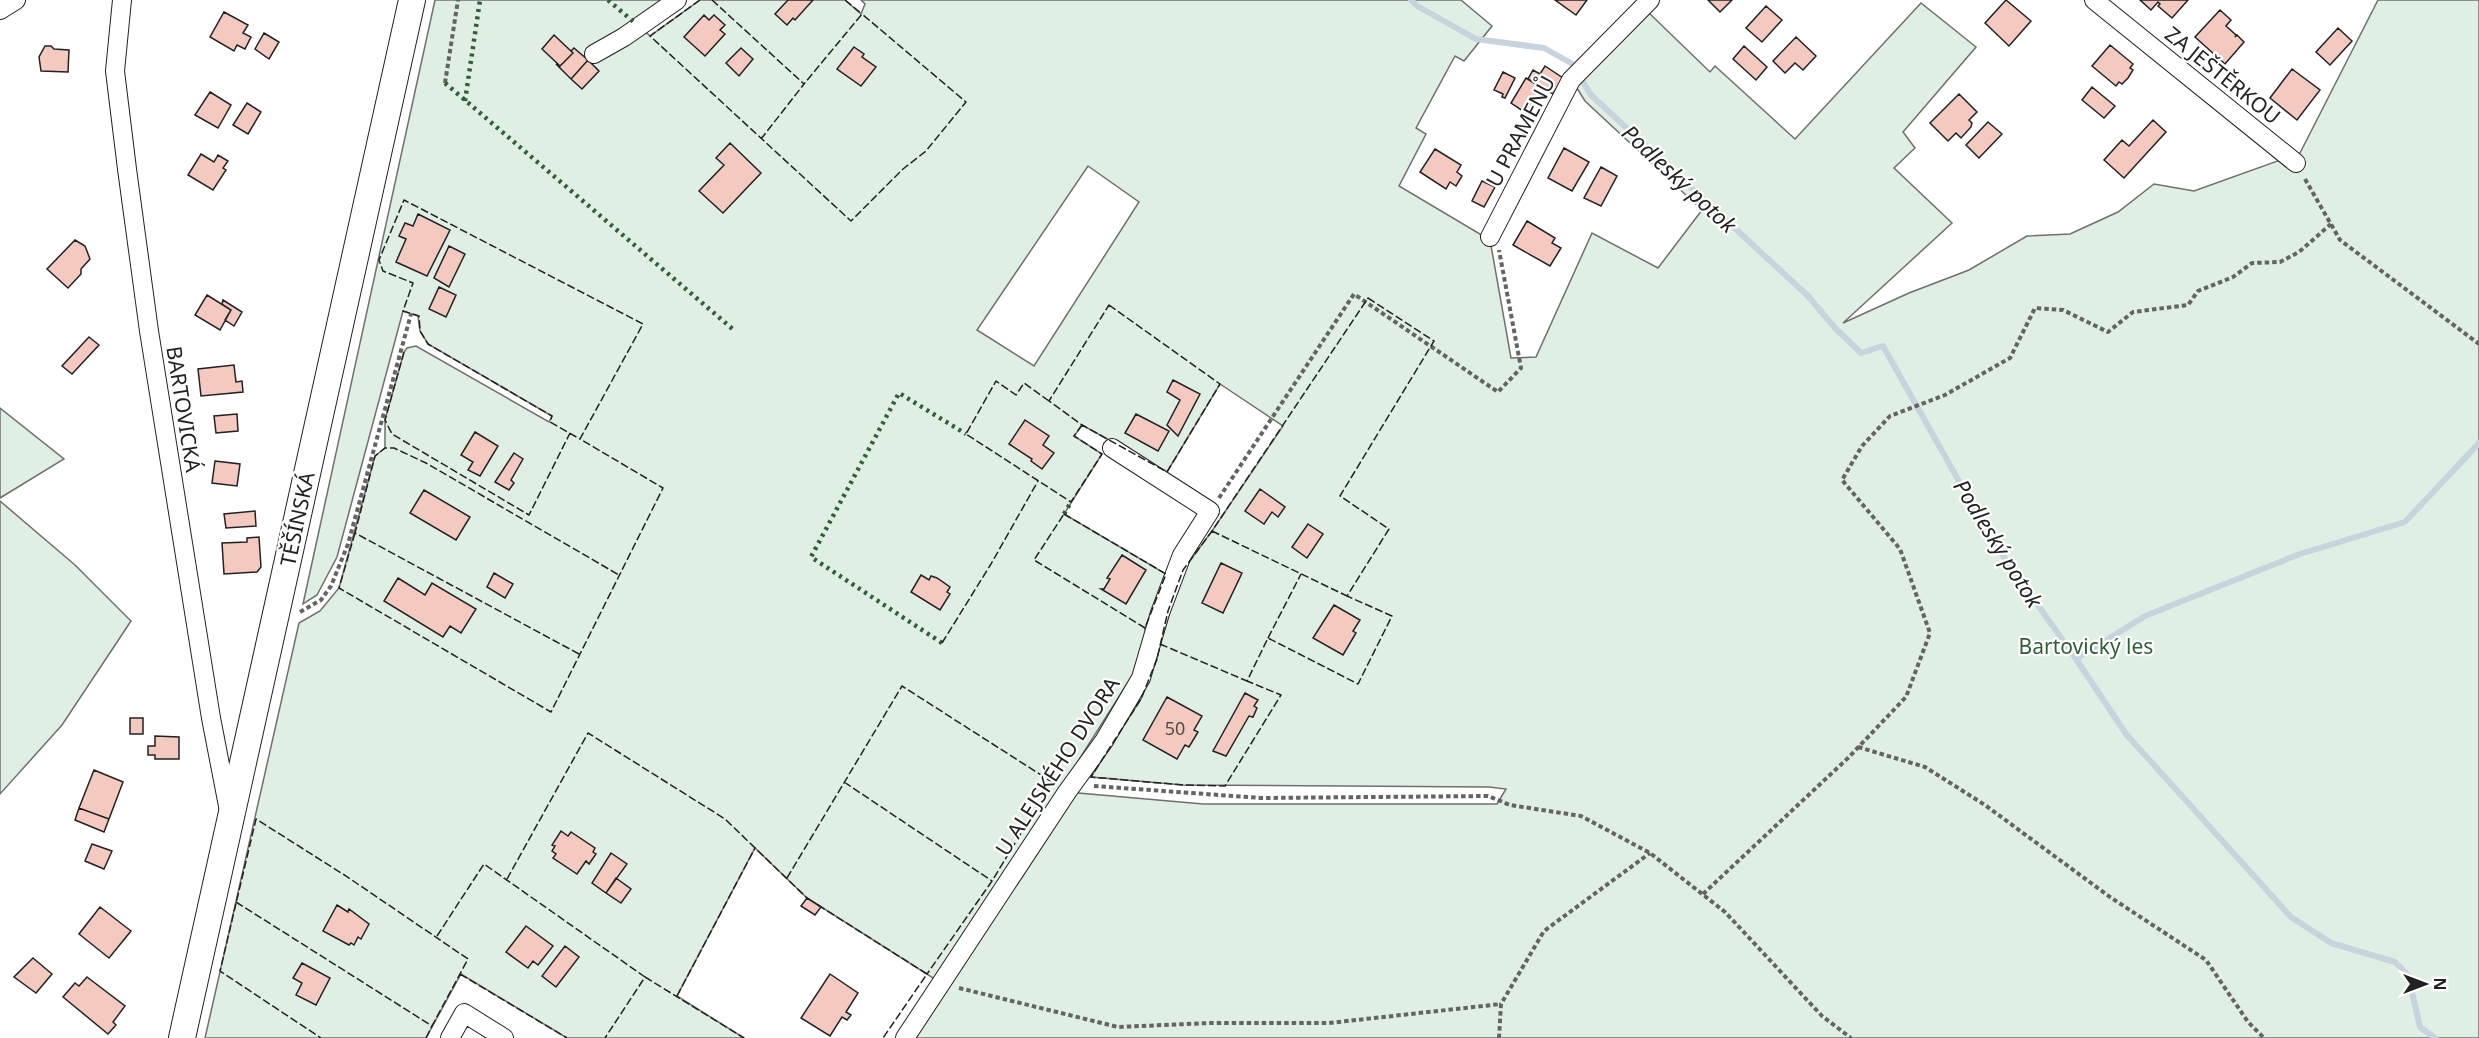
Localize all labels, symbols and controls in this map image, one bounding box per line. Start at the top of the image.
street label: ZA JEŠTĚRKOU [2160,20,2286,130]
street label: U PRAMENŮ [1479,71,1561,191]
water label: Podleský potok [1616,117,1745,240]
street label: BARTOVICKÁ [160,344,208,474]
street label: TĚŠÍNSKÁ [273,469,321,569]
water label: Podleský potok [1947,473,2051,614]
park label: Bartovický les [2019,632,2153,660]
street label: U ALEJSKÉHO DVORA [989,671,1126,861]
house number: 50 [1165,716,1185,740]
north arrow [2395,954,2455,1014]
text: N [2429,977,2451,991]

